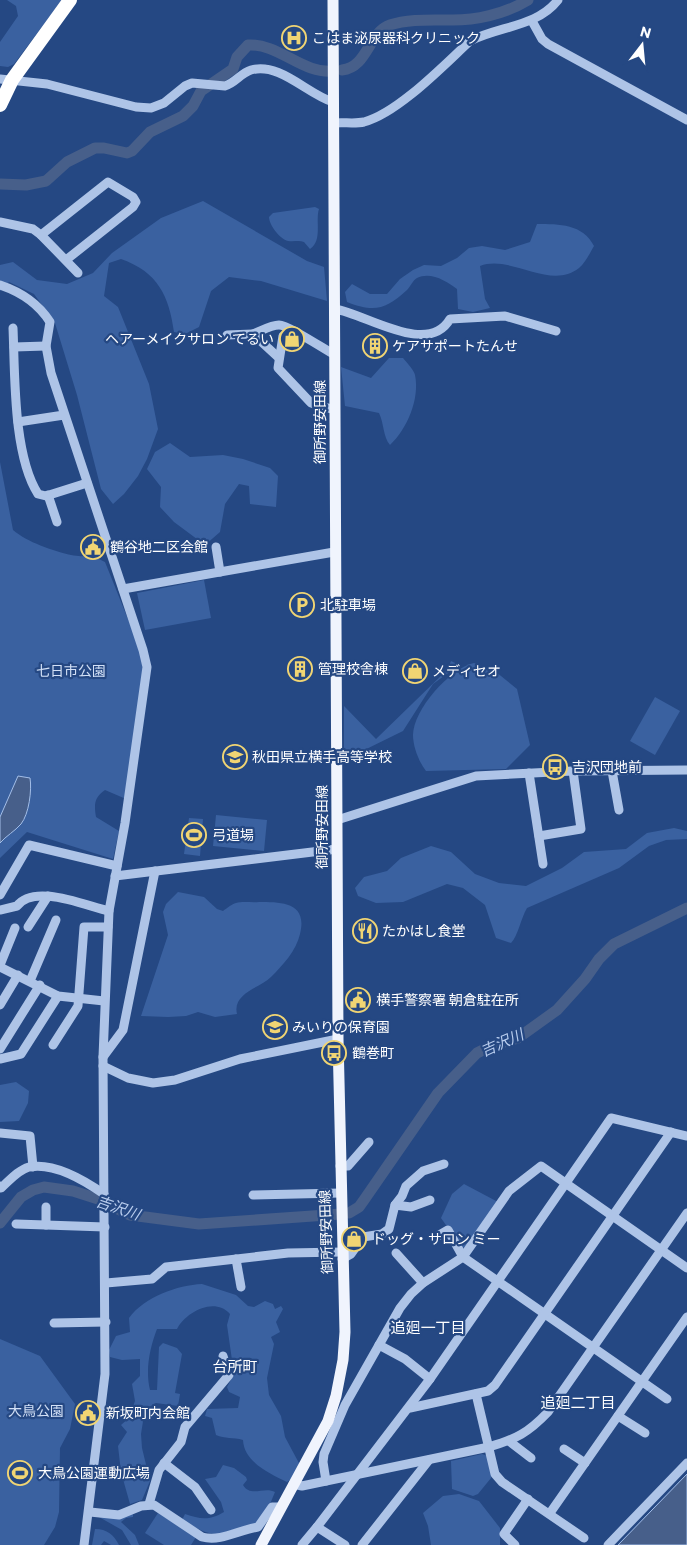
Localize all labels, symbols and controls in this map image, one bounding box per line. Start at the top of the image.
north arrow [617,20,667,70]
text: N [638,22,653,42]
hospital icon: こはま泌尿器科クリニック [281,25,307,51]
place label: こはま泌尿器科クリニック [312,29,480,46]
shop icon: ヘアーメイクサロン てるい [279,326,305,352]
place label: ヘアーメイクサロン てるい [105,330,274,347]
building icon: ケアサポートたんせ [362,333,388,359]
place label: ケアサポートたんせ [392,337,518,354]
street label: 御所野安田線 [311,380,328,464]
public building icon: 鶴谷地二区会館 [80,534,106,560]
place label: 鶴谷地二区会館 [110,538,208,555]
parking icon: 北駐車場 [289,592,315,618]
place label: 北駐車場 [320,596,376,613]
building icon: 管理校舎棟 [287,656,313,682]
shop icon: メディセオ [402,658,428,684]
place label: 管理校舎棟 [318,660,388,677]
park label: 七日市公園 [36,662,106,679]
place label: メディセオ [432,662,501,679]
school or university icon: 秋田県立横手高等学校 [222,744,248,770]
place label: 秋田県立横手高等学校 [252,748,392,765]
bus stop icon: 吉沢団地前 [542,754,568,780]
place label: 吉沢団地前 [572,758,642,775]
street label: 御所野安田線 [313,785,330,869]
sports icon: 弓道場 [181,822,207,848]
place label: 弓道場 [212,826,254,843]
restaurant icon: たかはし食堂 [352,918,378,944]
place label: たかはし食堂 [382,922,465,939]
public building icon: 横手警察署 朝倉駐在所 [345,987,371,1013]
place label: 横手警察署 朝倉駐在所 [376,991,519,1008]
school or university icon: みいりの保育園 [262,1014,288,1040]
place label: みいりの保育園 [292,1018,390,1035]
water label: 吉沢川 [477,1024,528,1059]
bus stop icon: 鶴巻町 [321,1040,347,1066]
place label: 鶴巻町 [352,1044,394,1061]
street label: 御所野安田線 [316,1190,335,1274]
water label: 吉沢川 [94,1191,144,1224]
shop icon: ドッグ・サロン ミー [341,1226,367,1252]
place label: ドッグ・サロン ミー [372,1230,501,1247]
district label: 追廻一丁目 [390,1318,466,1336]
district label: 台所町 [212,1357,258,1375]
district label: 追廻二丁目 [540,1393,616,1411]
public building icon: 新坂町内会館 [75,1400,101,1426]
park label: 大鳥公園 [8,1402,64,1419]
place label: 新坂町内会館 [106,1404,190,1421]
sports icon: 大鳥公園運動広場 [7,1460,33,1486]
place label: 大鳥公園運動広場 [38,1464,150,1481]

